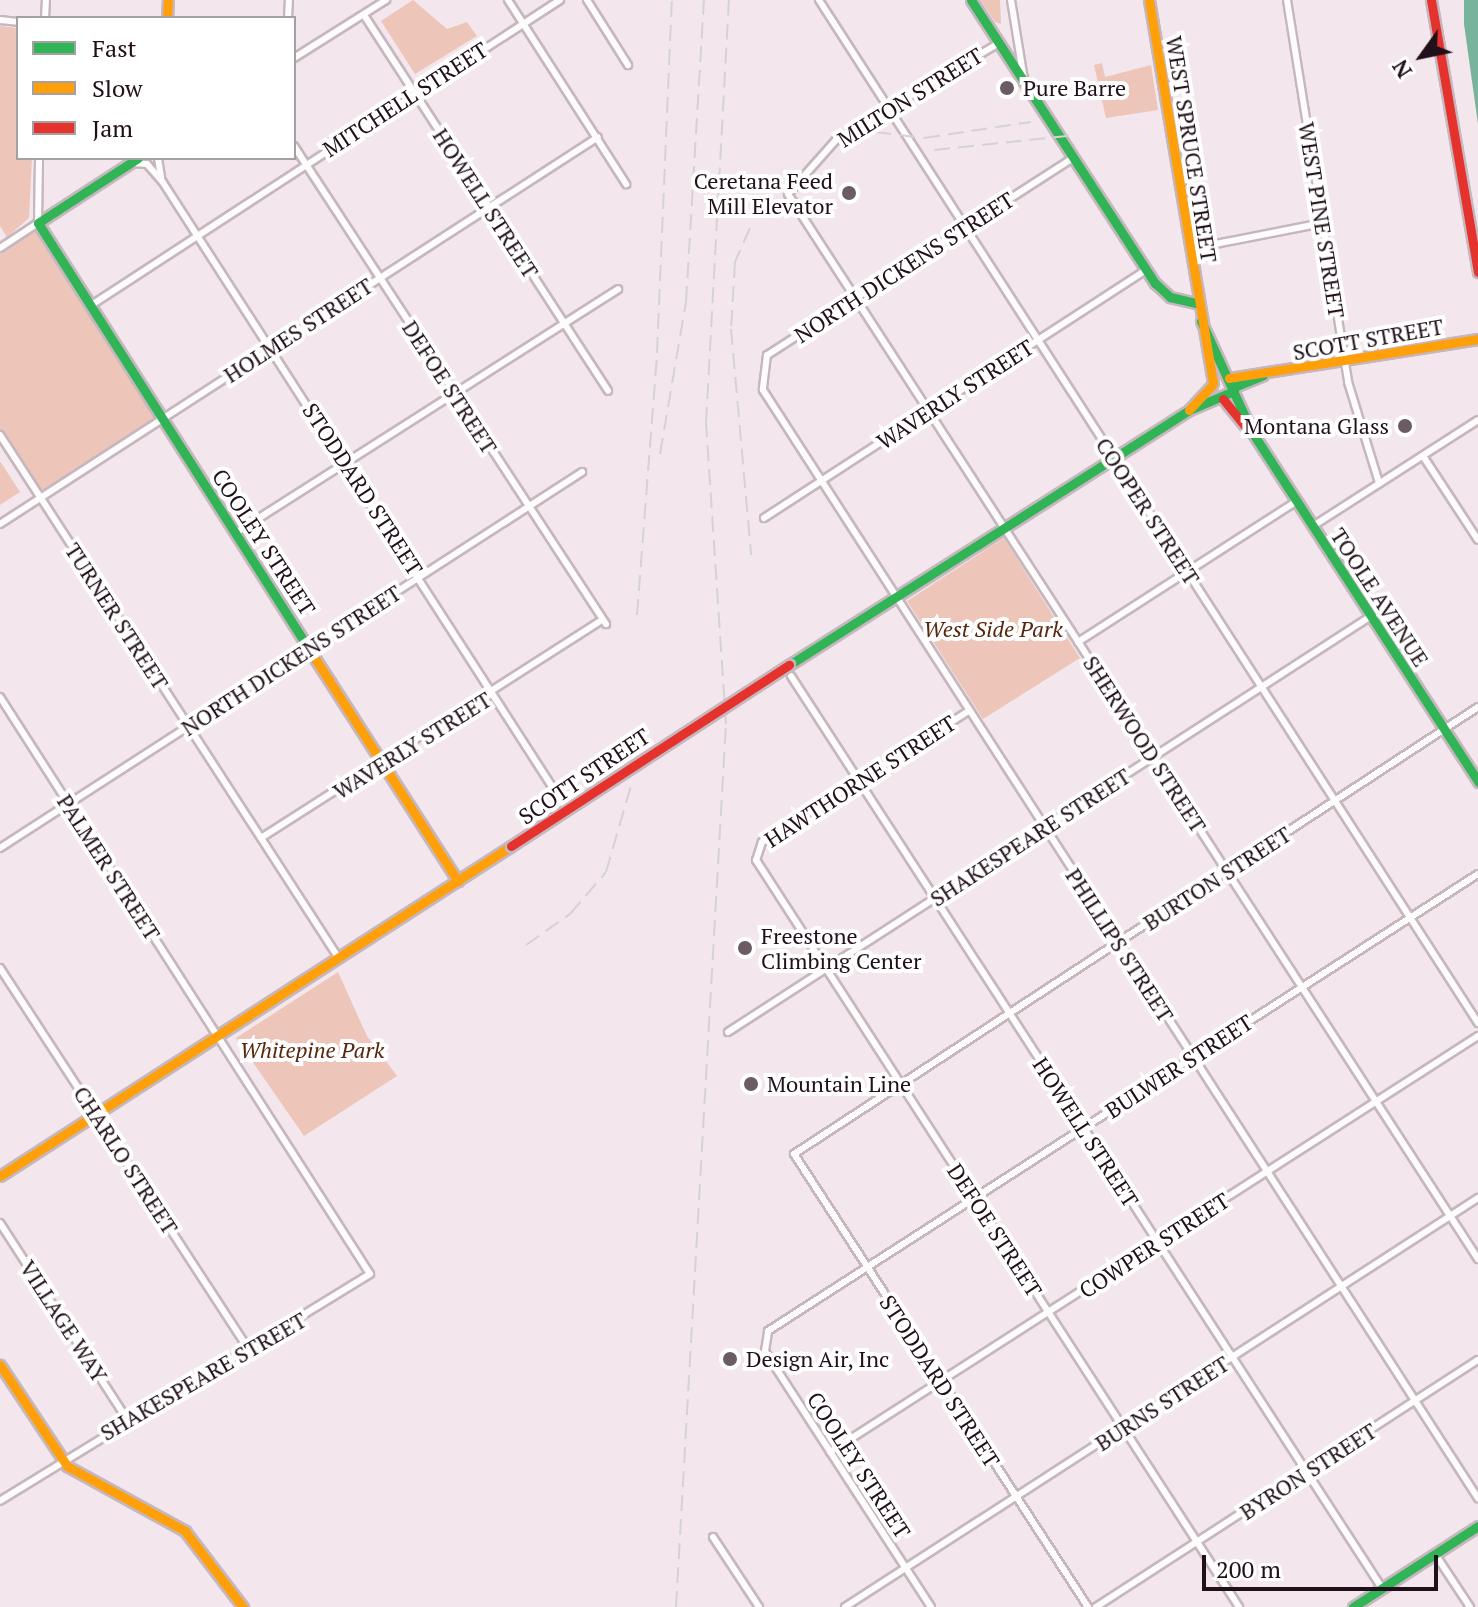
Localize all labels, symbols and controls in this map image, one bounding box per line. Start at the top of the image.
legend [16,16,296,160]
north arrow [1382,16,1462,96]
text: Fast [92,32,136,64]
street label: WEST SPRUCE STREET [1161,34,1223,264]
street label: MITCHELL STREET [318,36,492,162]
street label: MILTON STREET [833,42,987,152]
text: N [1385,54,1418,84]
text: Slow [92,72,143,104]
place label: Pure Barre [1023,75,1126,101]
marker: Pure Barre [998,79,1016,97]
text: Jam [92,112,133,144]
street label: WEST PINE STREET [1293,120,1351,320]
street label: HOWELL STREET [428,123,544,283]
place label: Ceretana Feed Mill Elevator [694,167,833,218]
marker: Ceretana Feed Mill Elevator [840,184,858,202]
street label: NORTH DICKENS STREET [789,186,1019,348]
street label: HOLMES STREET [219,272,377,388]
street label: SCOTT STREET [1291,313,1445,365]
street label: DEFOE STREET [397,315,503,459]
street label: WAVERLY STREET [872,334,1038,454]
street label: STODDARD STREET [298,398,428,580]
place label: Montana Glass [1244,413,1389,439]
marker: Montana Glass [1396,417,1414,435]
street label: COOPER STREET [1091,432,1205,590]
street label: COOLEY STREET [207,464,321,620]
street label: TOOLE AVENUE [1325,523,1435,671]
street label: TURNER STREET [60,538,174,694]
street label: NORTH DICKENS STREET [176,579,406,741]
park label: West Side Park [923,616,1063,642]
street label: SHERWOOD STREET [1078,651,1212,837]
street label: WAVERLY STREET [328,686,496,804]
street label: HAWTHORNE STREET [760,709,960,853]
street label: SCOTT STREET [513,722,655,830]
street label: SHAKESPEARE STREET [925,762,1135,912]
street label: PALMER STREET [52,789,166,945]
street label: BURTON STREET [1138,820,1296,936]
street label: PHILLIPS STREET [1061,863,1179,1027]
place label: Freestone Climbing Center [761,922,921,974]
marker: Freestone Climbing Center [736,939,754,957]
street label: BULWER STREET [1100,1009,1258,1123]
park label: Whitepine Park [240,1037,384,1063]
street label: HOWELL STREET [1028,1052,1144,1212]
place label: Mountain Line [767,1071,911,1097]
marker: Mountain Line [742,1075,760,1093]
street label: CHARLO STREET [68,1081,184,1239]
street label: DEFOE STREET [942,1158,1048,1302]
street label: COWPER STREET [1074,1187,1234,1303]
street label: VILLAGE WAY [15,1255,113,1387]
street label: STODDARD STREET [875,1290,1005,1472]
street label: SHAKESPEARE STREET [95,1306,311,1446]
place label: Design Air, Inc [746,1346,891,1372]
marker: Design Air, Inc [721,1350,739,1368]
street label: BURNS STREET [1090,1350,1234,1456]
street label: COOLEY STREET [802,1387,916,1543]
street label: BYRON STREET [1235,1417,1381,1525]
scale bar [1206,1539,1442,1589]
text: 200 m [1216,1553,1281,1585]

